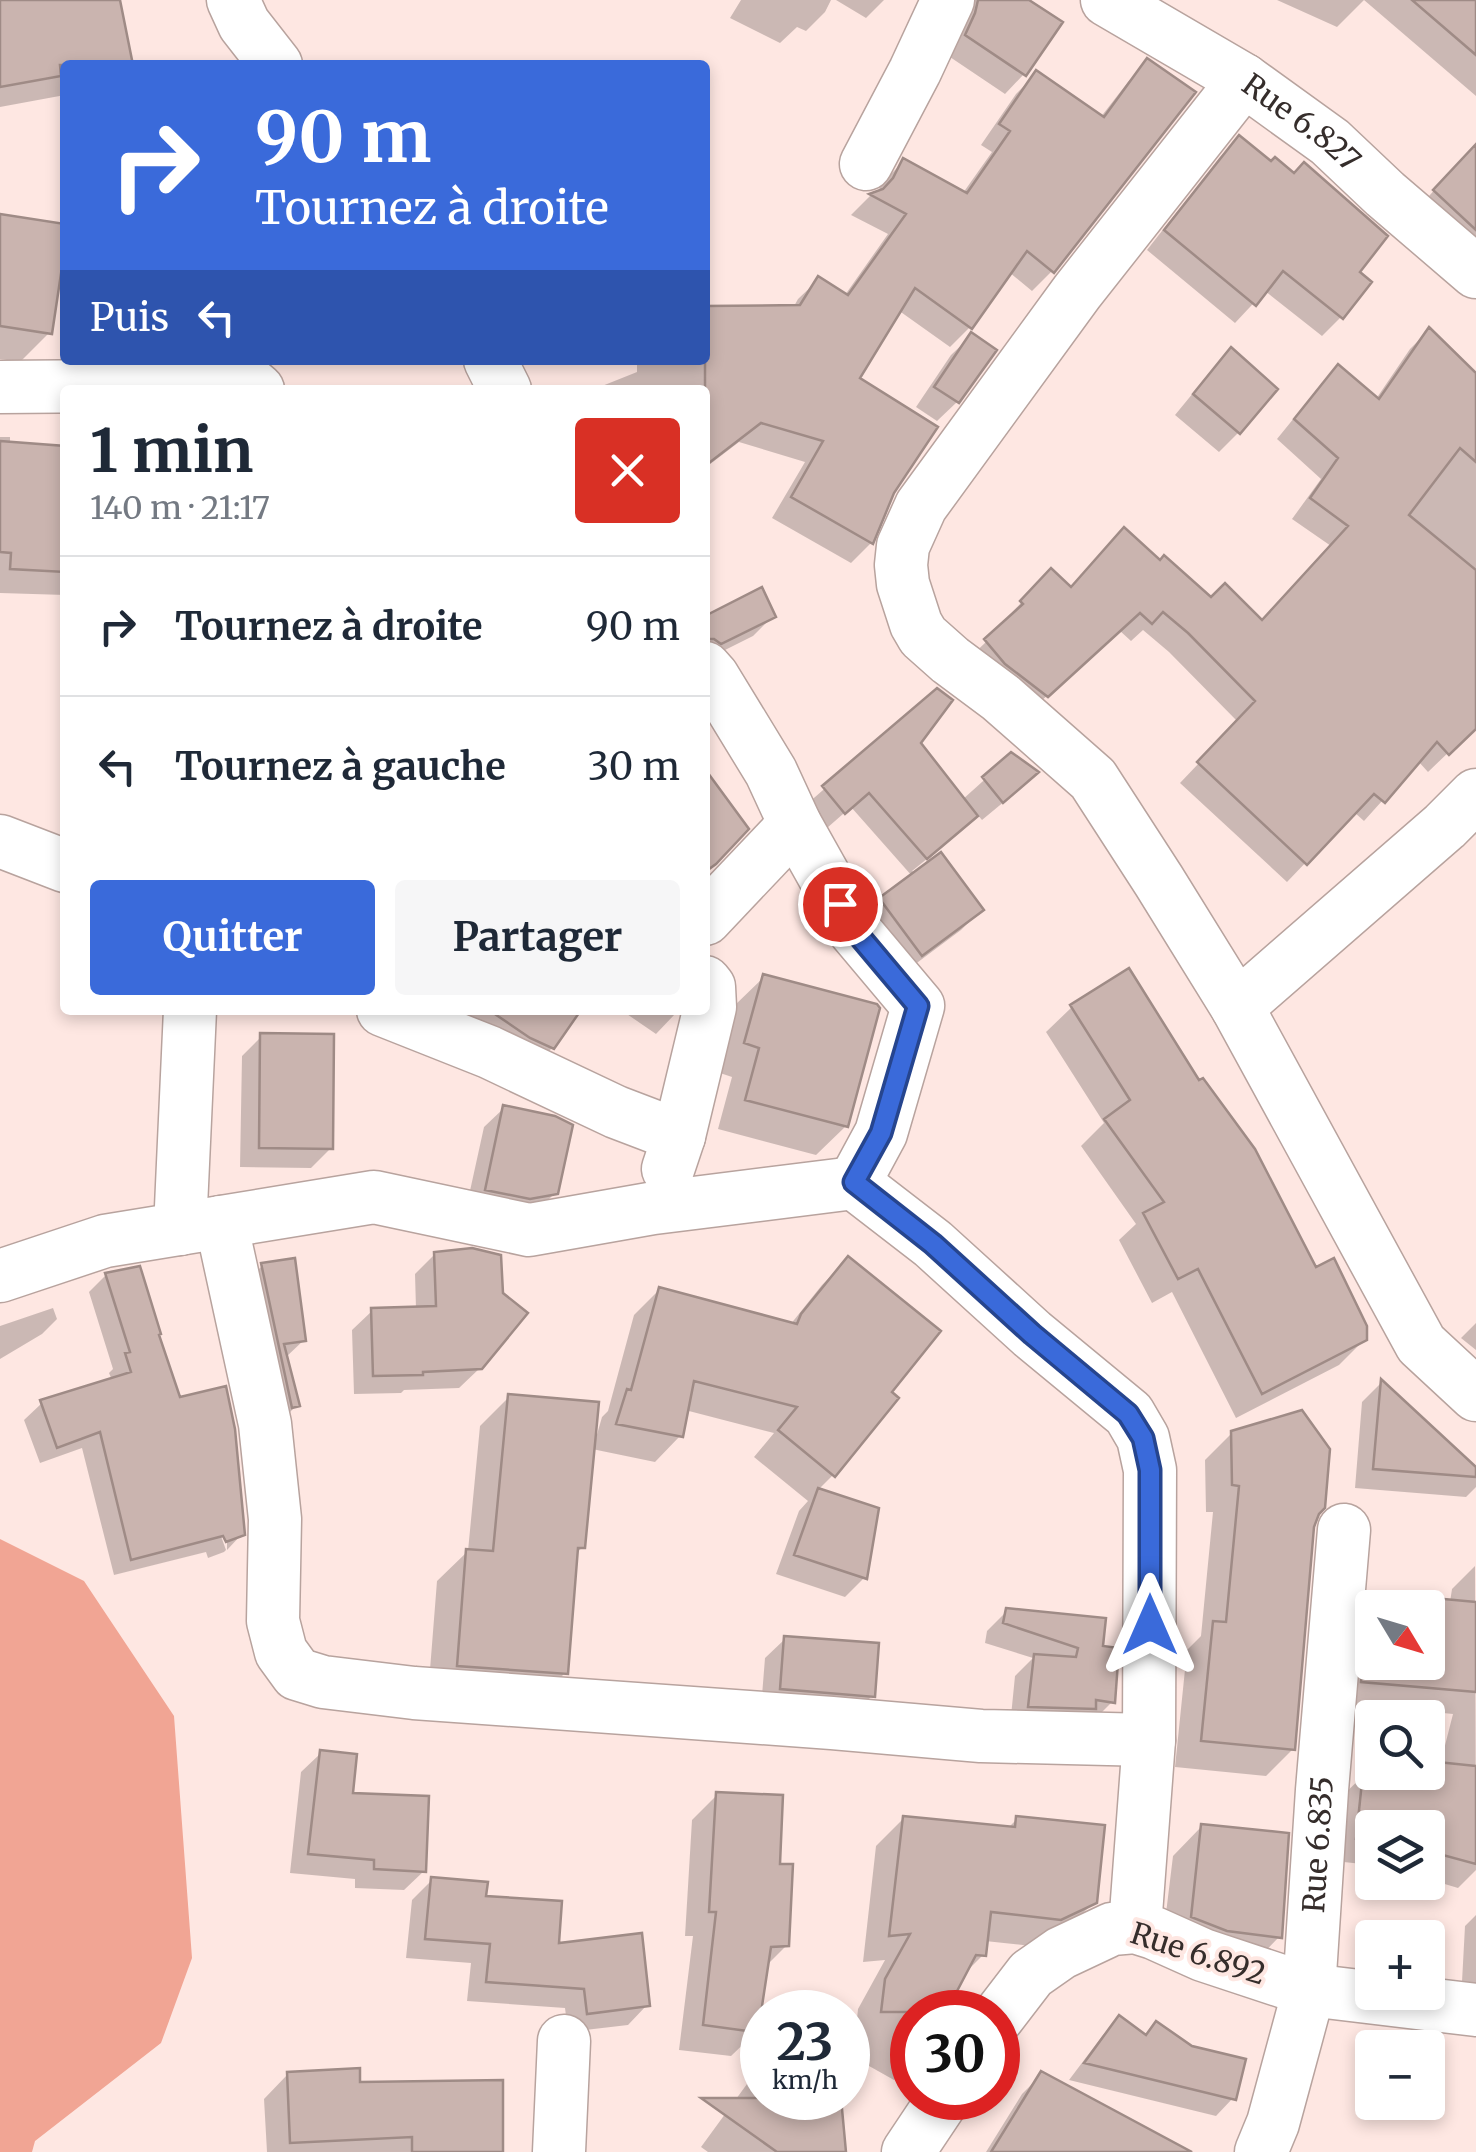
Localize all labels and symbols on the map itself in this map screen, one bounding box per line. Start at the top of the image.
street label: Rue 6.827 [1235,65,1369,179]
pin [798,862,883,947]
position arrow [1098,1573,1202,1677]
north arrow [1355,1590,1445,1680]
street label: Rue 6.835 [1294,1774,1341,1914]
street label: Rue 6.892 [1126,1913,1271,1993]
speed limit sign: 30 [890,1990,1020,2120]

